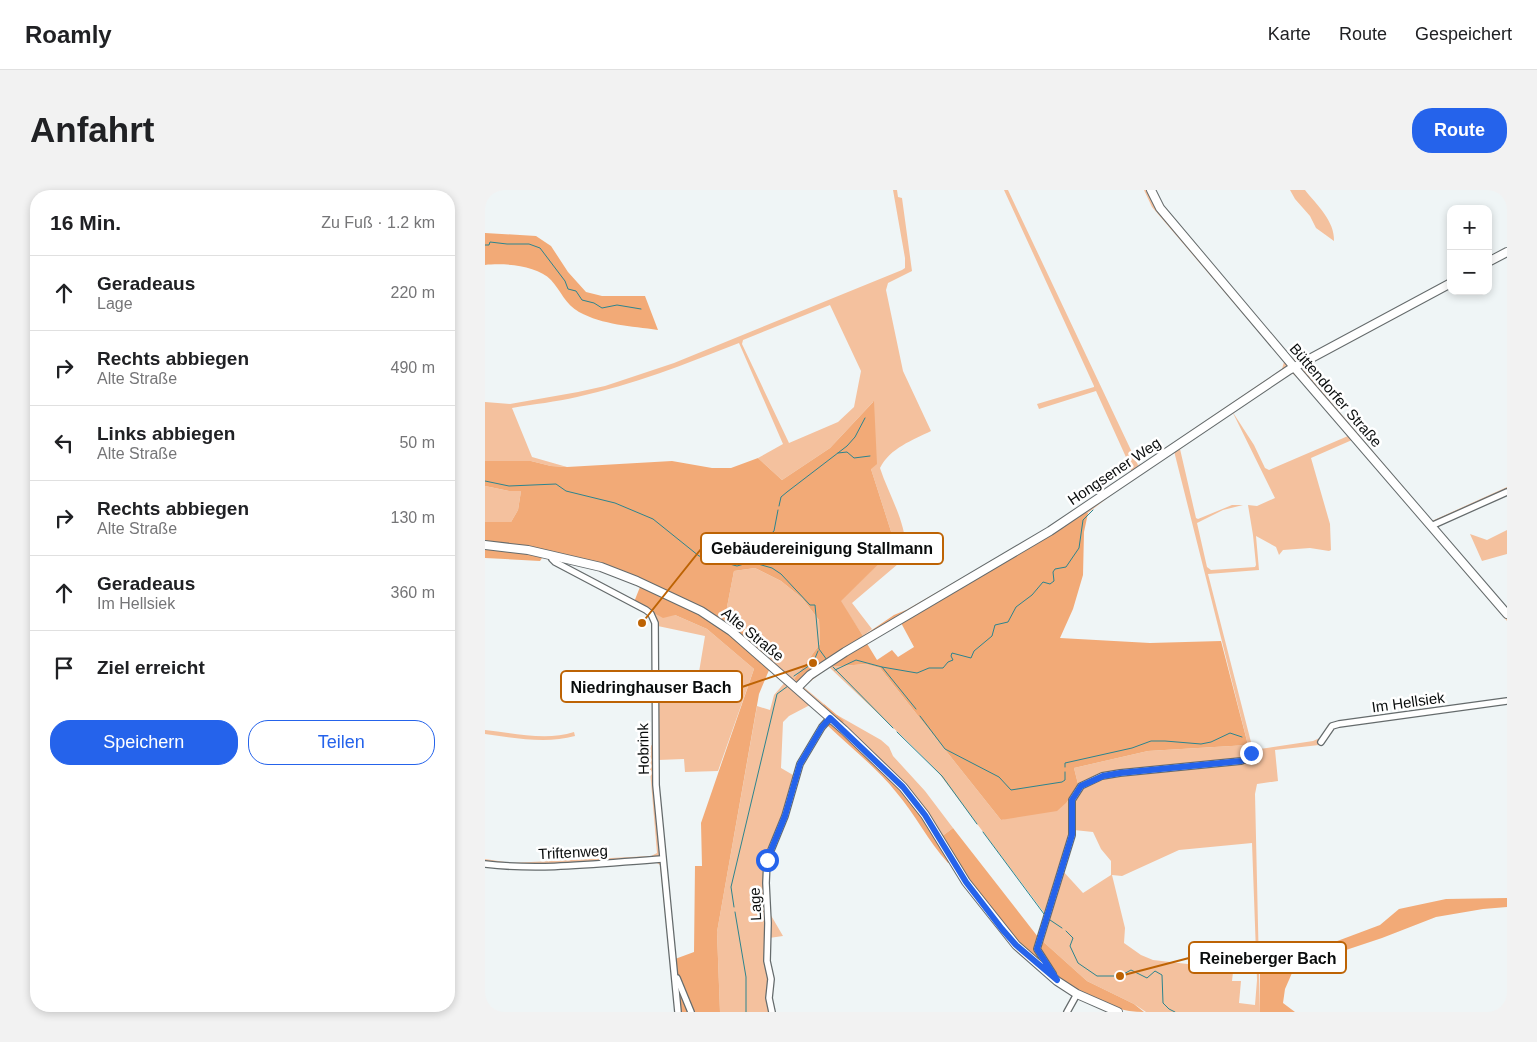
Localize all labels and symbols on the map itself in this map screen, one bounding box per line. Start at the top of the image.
street label: Büttendorfer Straße [1286,340,1386,450]
street label: Hongsener Weg [1064,434,1164,508]
callout: Gebäudereinigung Stallmann [701,533,943,564]
text: Gebäudereinigung Stallmann [711,540,933,557]
street label: Alte Straße [718,604,788,664]
callout: Niedringhauser Bach [561,671,742,702]
text: Niedringhauser Bach [571,679,731,696]
street label: Im Hellsiek [1370,688,1446,716]
street label: Hobrink [634,723,652,775]
route end [1240,742,1263,765]
street label: Triftenweg [538,842,608,862]
route start [756,849,779,872]
street label: Lage [746,887,764,921]
callout: Reineberger Bach [1189,942,1346,973]
text: Reineberger Bach [1200,950,1336,967]

